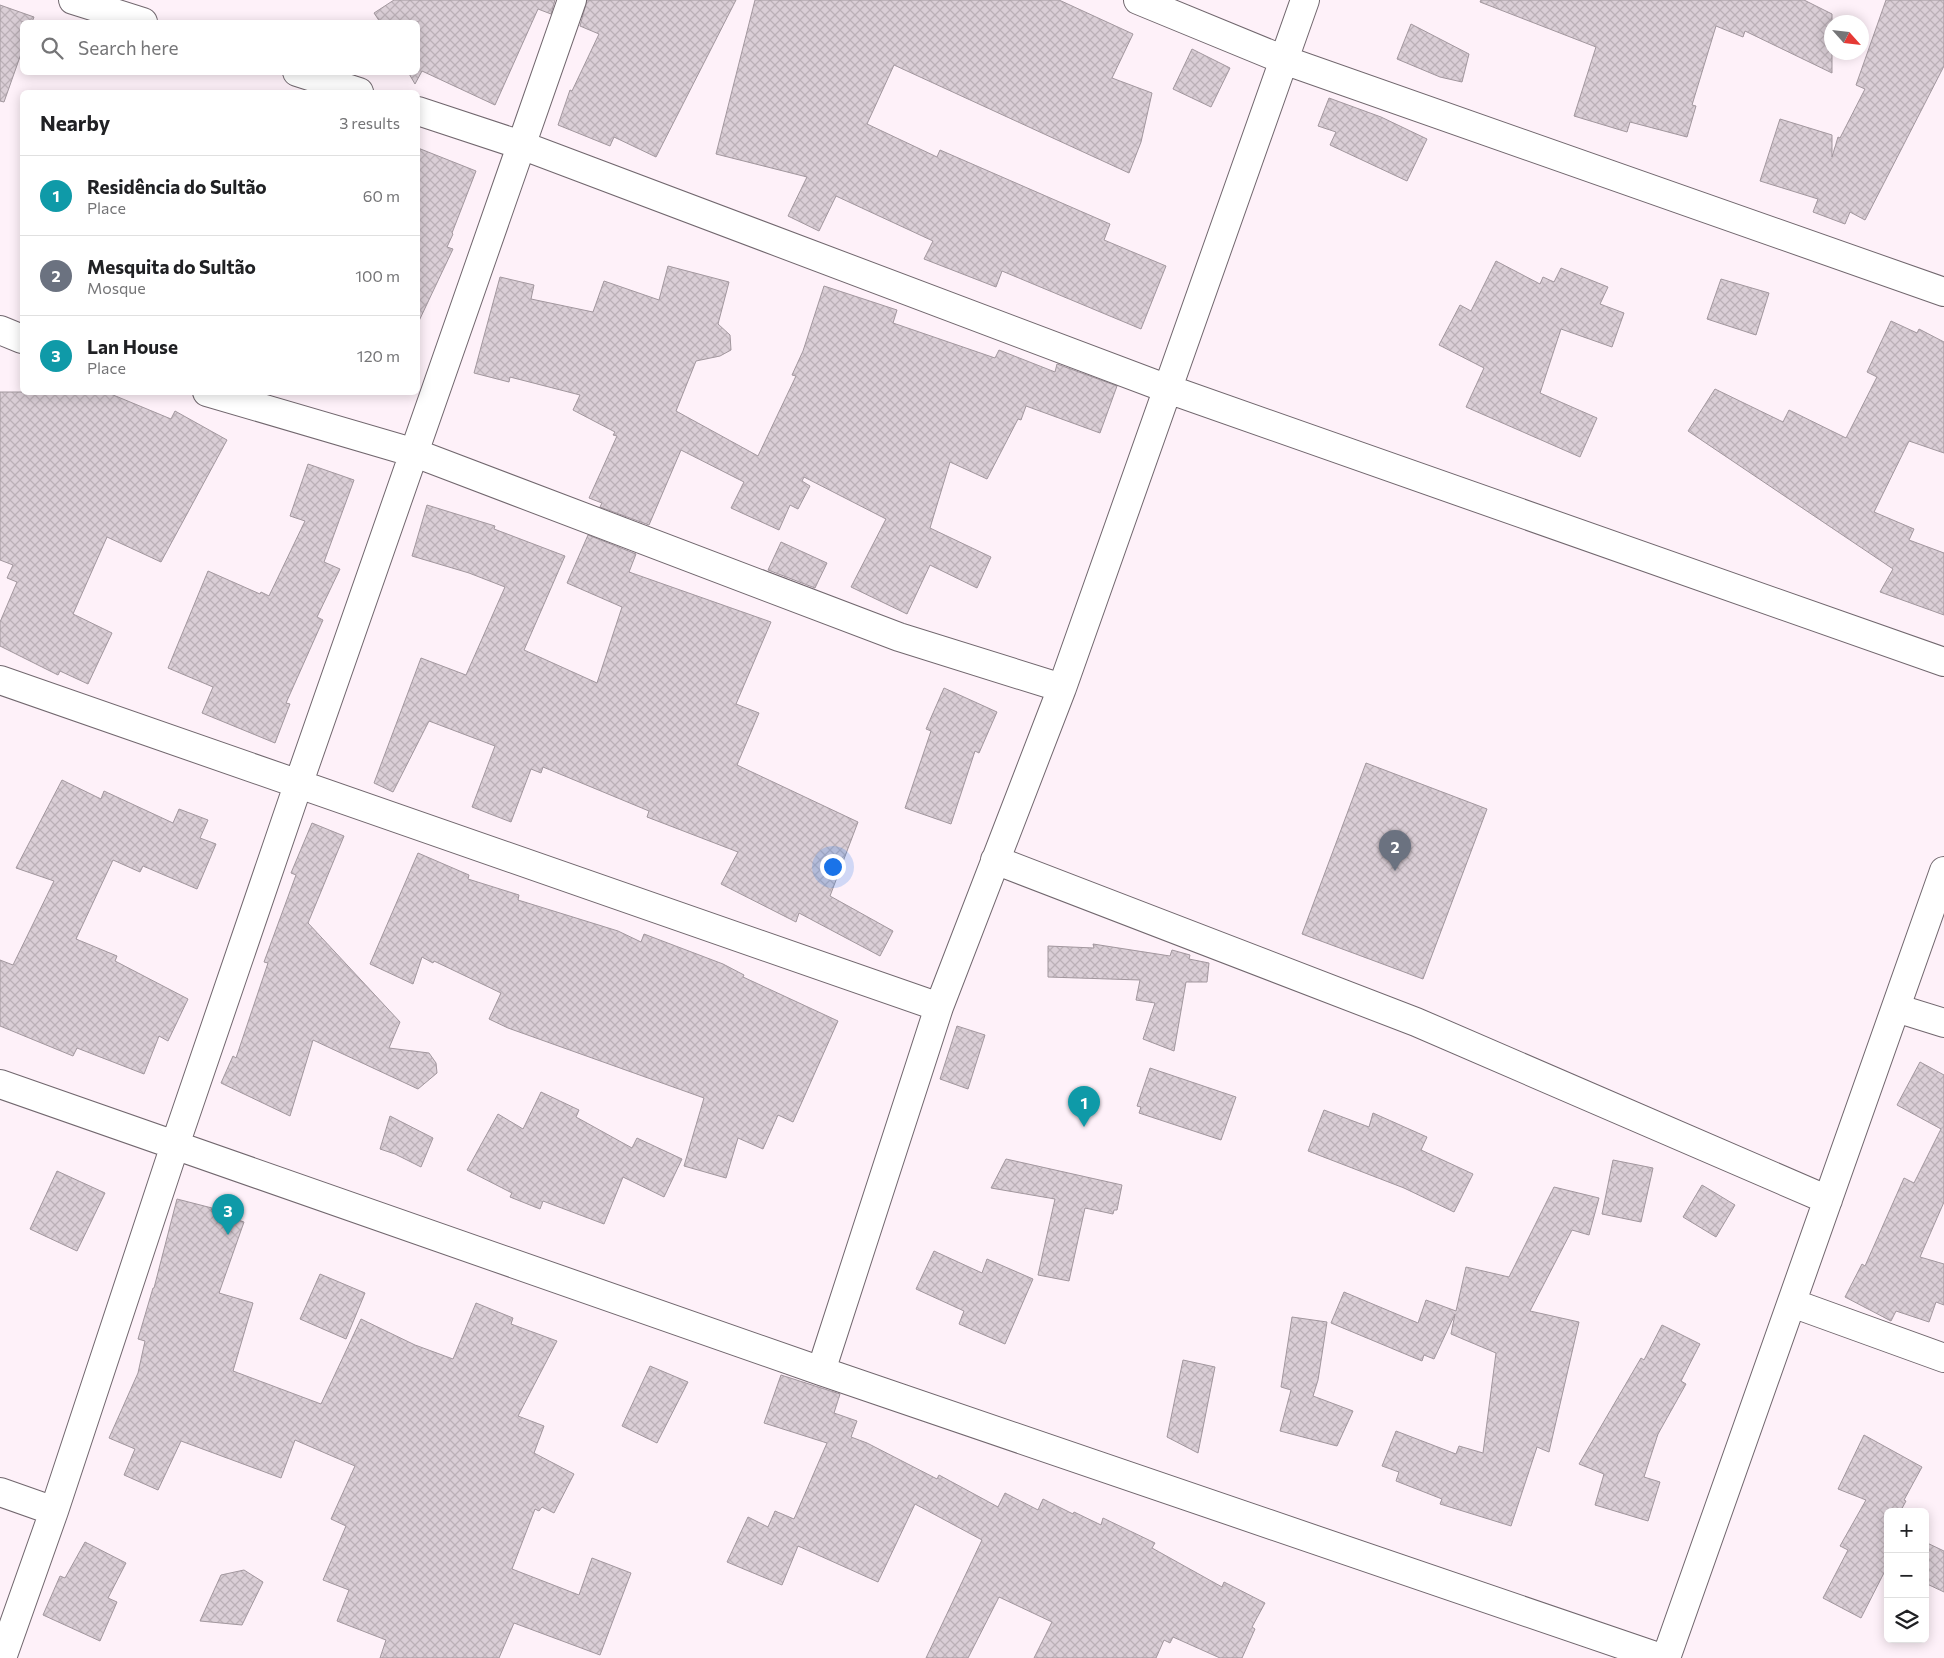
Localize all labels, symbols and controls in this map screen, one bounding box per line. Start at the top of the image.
north arrow [1824,15,1869,60]
search box [20,20,420,75]
icon: search [38,34,66,62]
text: Search here [78,36,178,59]
text: Nearby [40,110,110,135]
text: 3 results [339,113,400,132]
text: Residência do Sultão [87,175,267,198]
text: 1 [52,186,60,205]
text: 60 m [363,186,400,205]
text: Place [87,198,126,217]
text: Mesquita do Sultão [87,255,256,278]
text: 2 [51,266,61,285]
text: 100 m [355,266,400,285]
text: Mosque [87,278,146,297]
text: Lan House [87,335,178,358]
text: 3 [51,346,61,365]
text: 120 m [357,346,400,365]
text: Place [87,358,126,377]
pin: 2 [1379,830,1411,871]
your location [820,854,846,880]
pin: 1 [1068,1086,1100,1127]
pin: 3 [212,1194,244,1235]
map controls [1884,1508,1929,1643]
button: + [1884,1508,1929,1553]
button: − [1884,1553,1929,1598]
button: layers [1884,1598,1929,1643]

